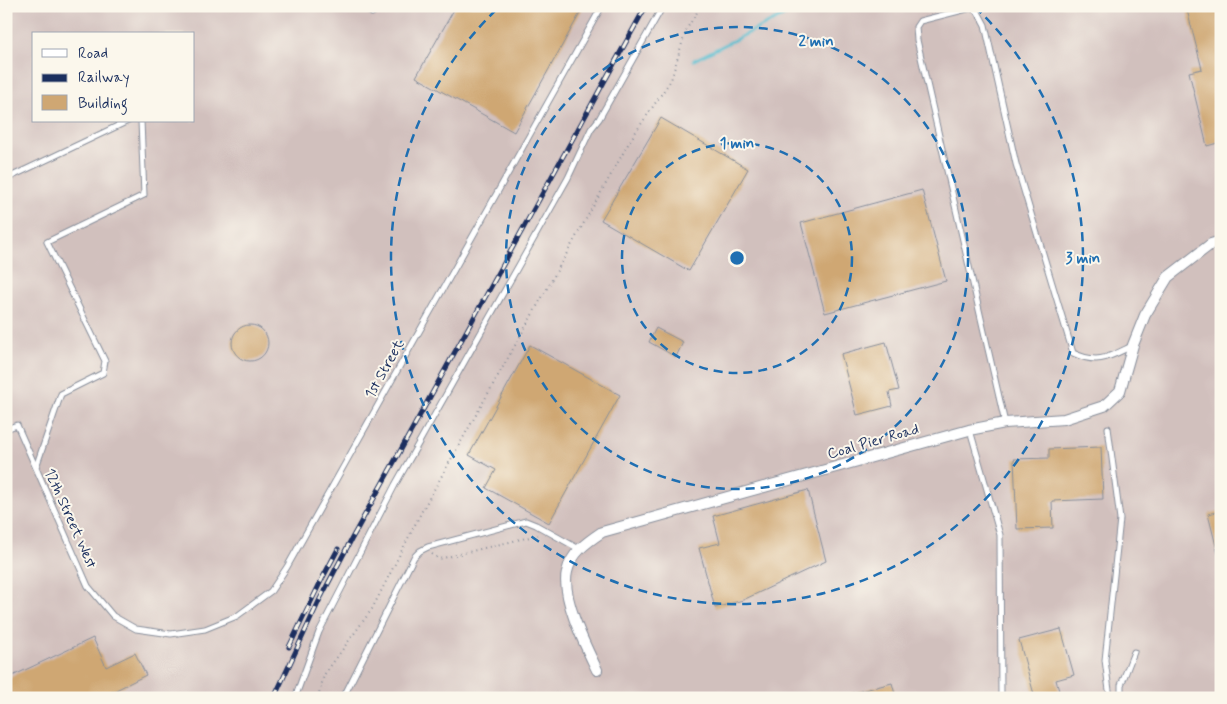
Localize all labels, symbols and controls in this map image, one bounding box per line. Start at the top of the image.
legend [32,32,195,122]
text: 2 min [798,32,834,52]
text: Road [78,44,108,64]
text: Railway [78,68,130,88]
text: Building [78,94,128,115]
text: 1 min [720,134,754,154]
centre of rings [728,249,746,267]
text: 3 min [1066,249,1100,269]
street label: 1st Street [361,336,409,402]
street label: Coal Pier Road [825,419,921,465]
street label: 12th Street West [39,465,101,572]

